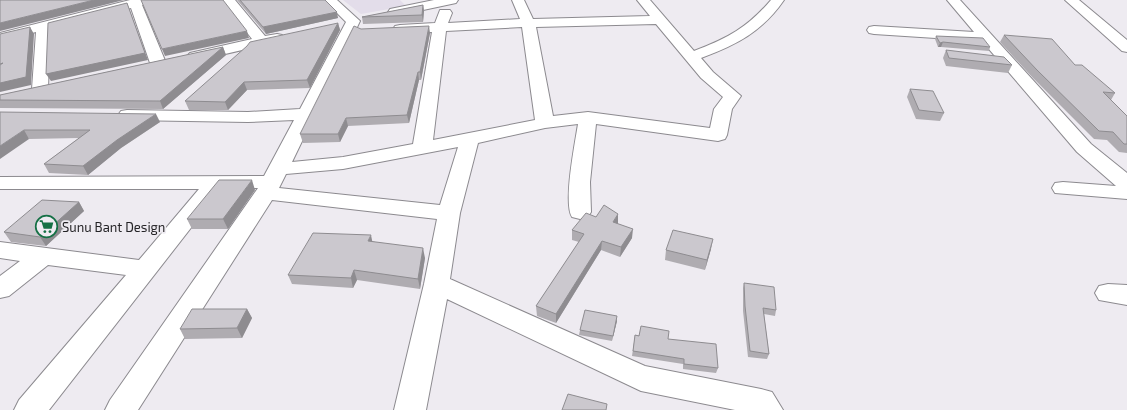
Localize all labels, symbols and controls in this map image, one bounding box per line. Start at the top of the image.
supermarket icon: Sunu Bant Design [34,214,60,240]
place label: Sunu Bant Design [62,219,165,235]

